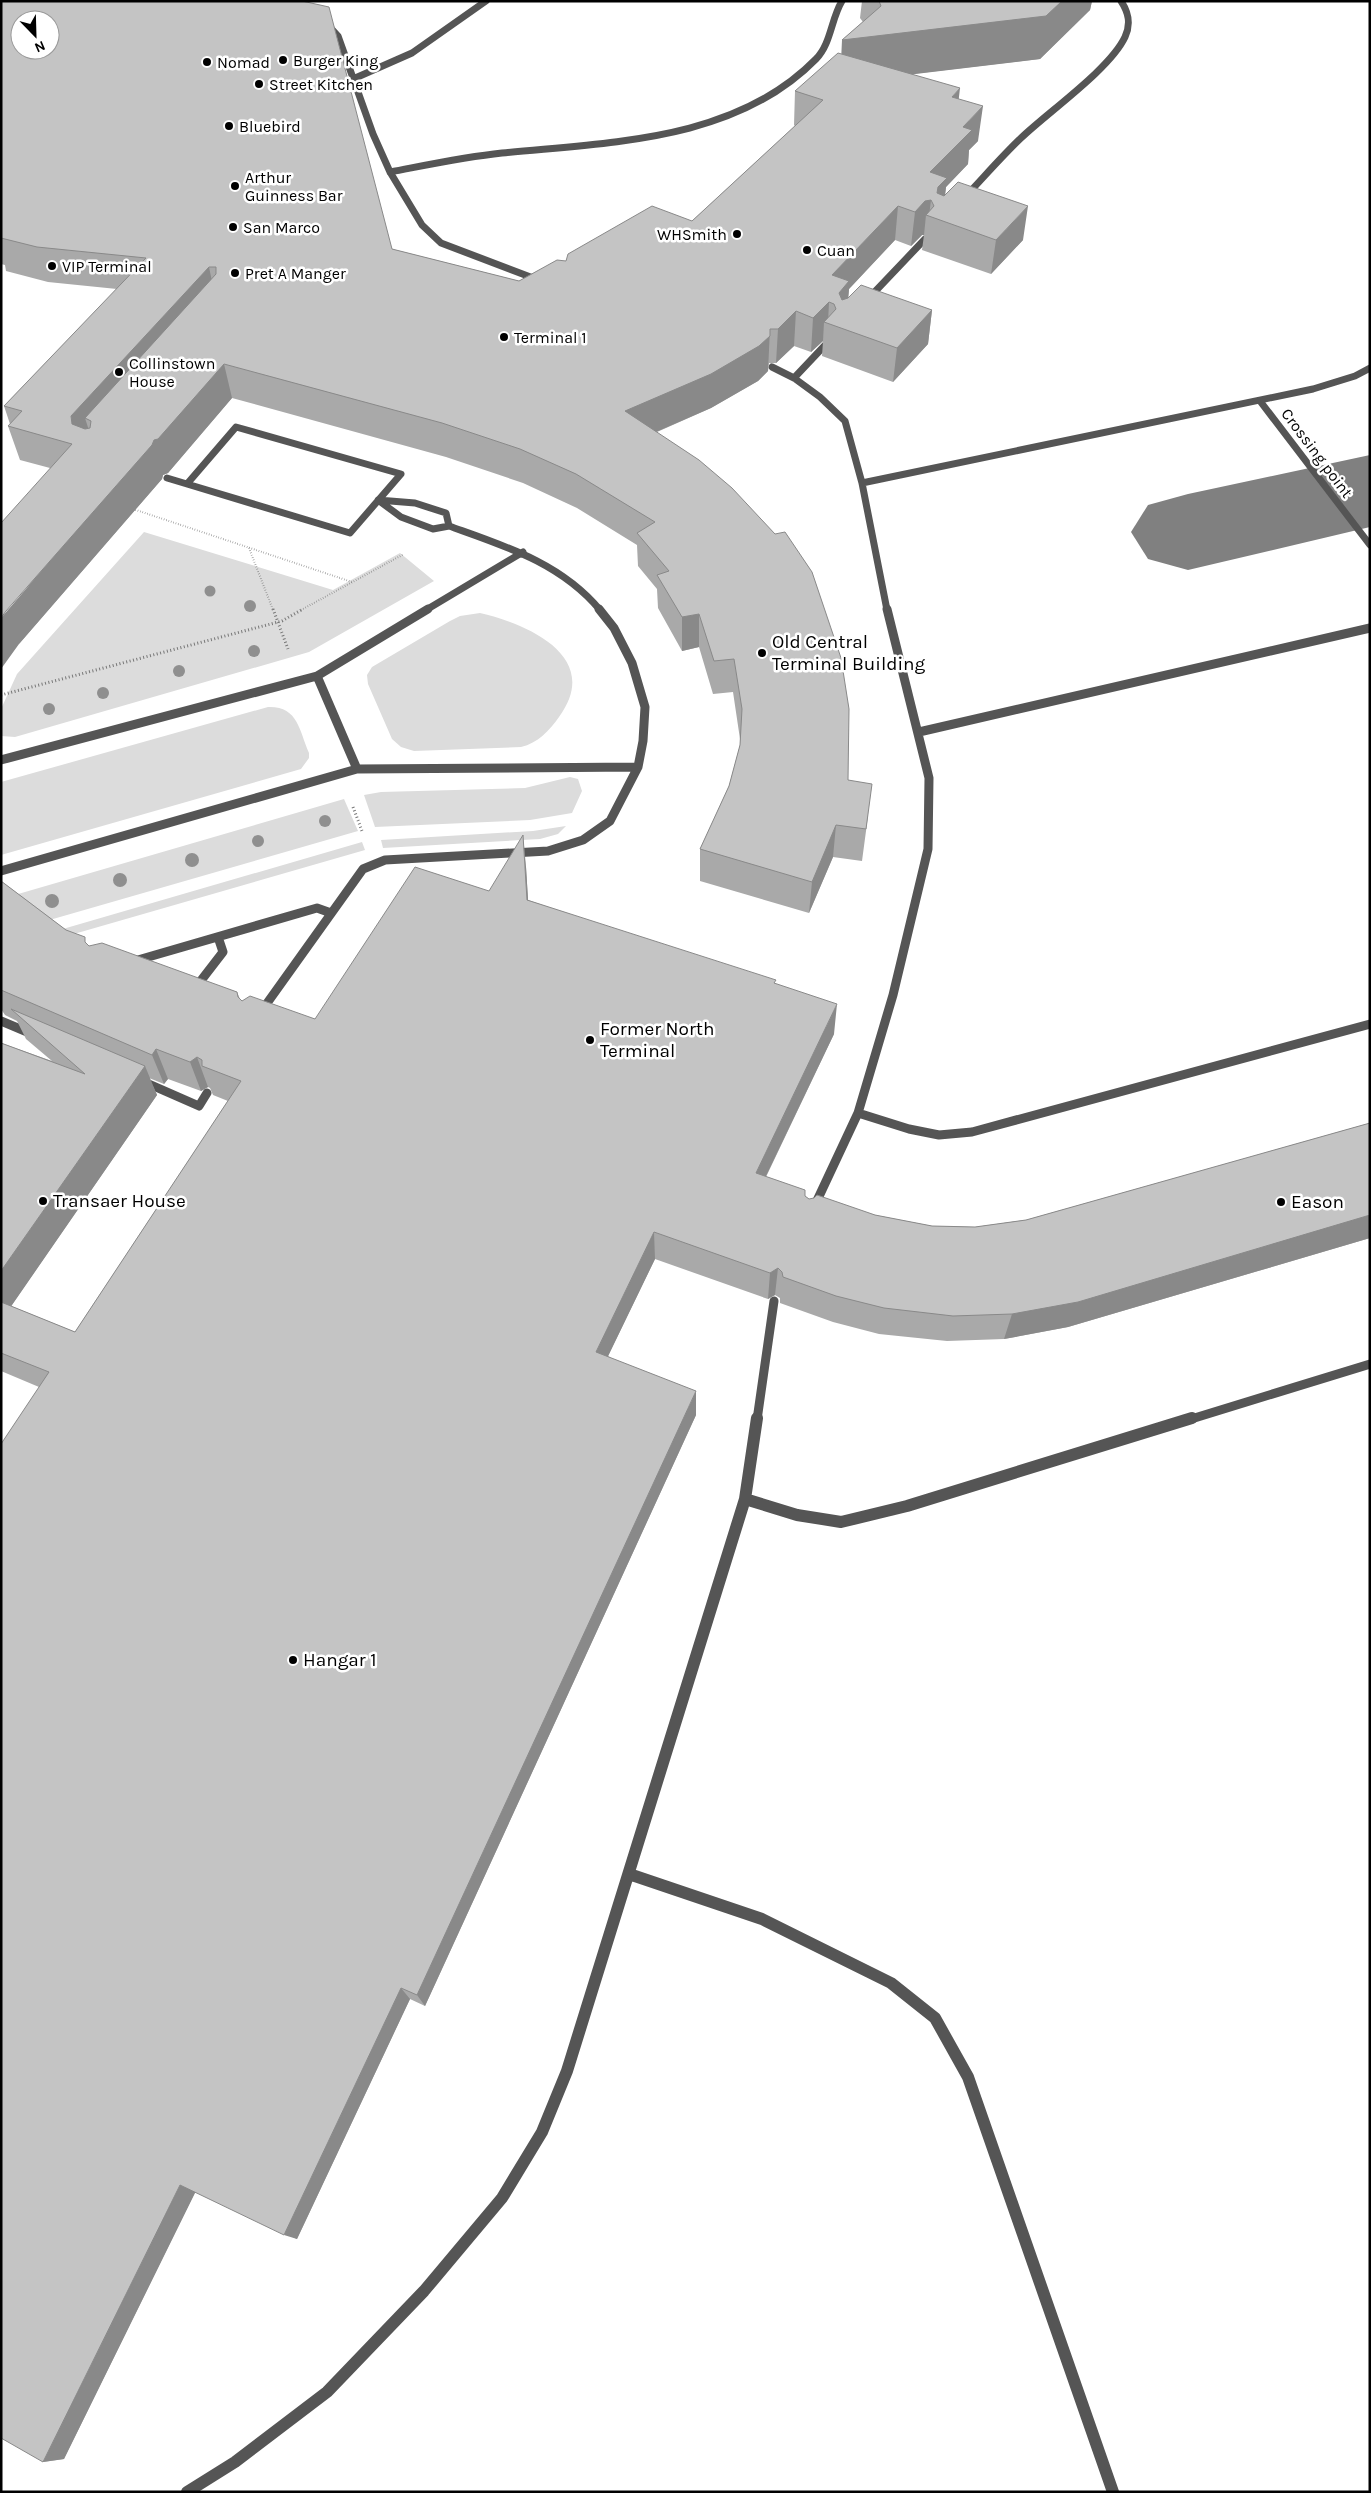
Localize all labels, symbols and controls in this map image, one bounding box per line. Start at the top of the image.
north arrow [10,10,60,60]
text: N [32,37,48,56]
place label: Burger King [293,51,378,70]
place label: Nomad [217,53,270,72]
marker: Burger King [277,54,289,66]
marker: Nomad [201,56,213,68]
place label: Street Kitchen [269,75,373,94]
marker: Street Kitchen [253,78,265,90]
place label: Bluebird [239,117,301,136]
marker: Bluebird [223,120,235,132]
place label: Arthur Guinness Bar [245,168,343,205]
marker: Arthur Guinness Bar [229,180,241,192]
place label: San Marco [243,218,320,237]
marker: San Marco [227,221,239,233]
place label: WHSmith [657,225,727,244]
marker: WHSmith [731,228,743,240]
place label: Cuan [817,241,855,260]
marker: Cuan [801,244,813,256]
place label: VIP Terminal [62,257,152,276]
marker: VIP Terminal [46,260,58,272]
place label: Pret A Manger [245,264,346,283]
marker: Pret A Manger [229,267,241,279]
place label: Terminal 1 [514,328,587,347]
marker: Terminal 1 [498,331,510,343]
place label: Collinstown House [129,354,215,391]
marker: Collinstown House [113,366,125,378]
street label: Crossing point [1277,405,1357,501]
place label: Old Central Terminal Building [772,631,926,675]
marker: Old Central Terminal Building [756,647,768,659]
place label: Former North Terminal [600,1018,714,1062]
marker: Former North Terminal [584,1034,596,1046]
place label: Transaer House [53,1190,186,1212]
place label: Eason [1291,1191,1344,1213]
marker: Transaer House [37,1195,49,1207]
marker: Eason [1275,1196,1287,1208]
place label: Hangar 1 [303,1649,376,1671]
marker: Hangar 1 [287,1654,299,1666]

